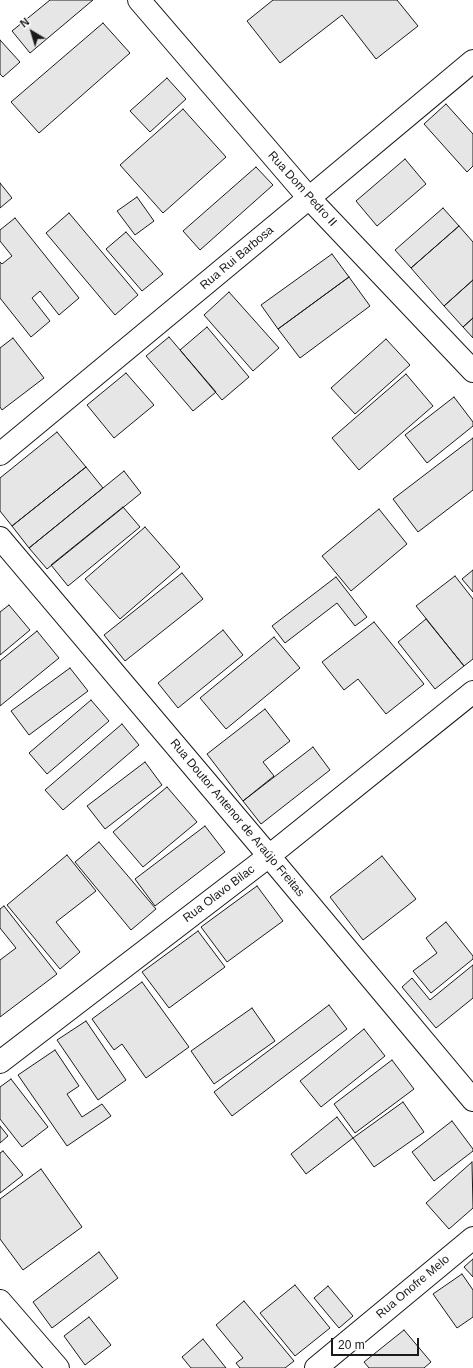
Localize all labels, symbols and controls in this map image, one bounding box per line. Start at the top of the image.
north arrow [12,12,52,52]
text: N [18,15,31,30]
street label: Rua Dom Pedro II [265,148,339,230]
street label: Rua Rui Barbosa [197,223,277,293]
street label: Rua Doutor Antenor de Araújo Freitas [167,736,307,900]
street label: Rua Olavo Bilac [180,862,258,926]
street label: Rua Onofre Melo [373,1252,453,1322]
scale bar [333,1330,421,1356]
text: 20 m [338,1338,365,1352]

